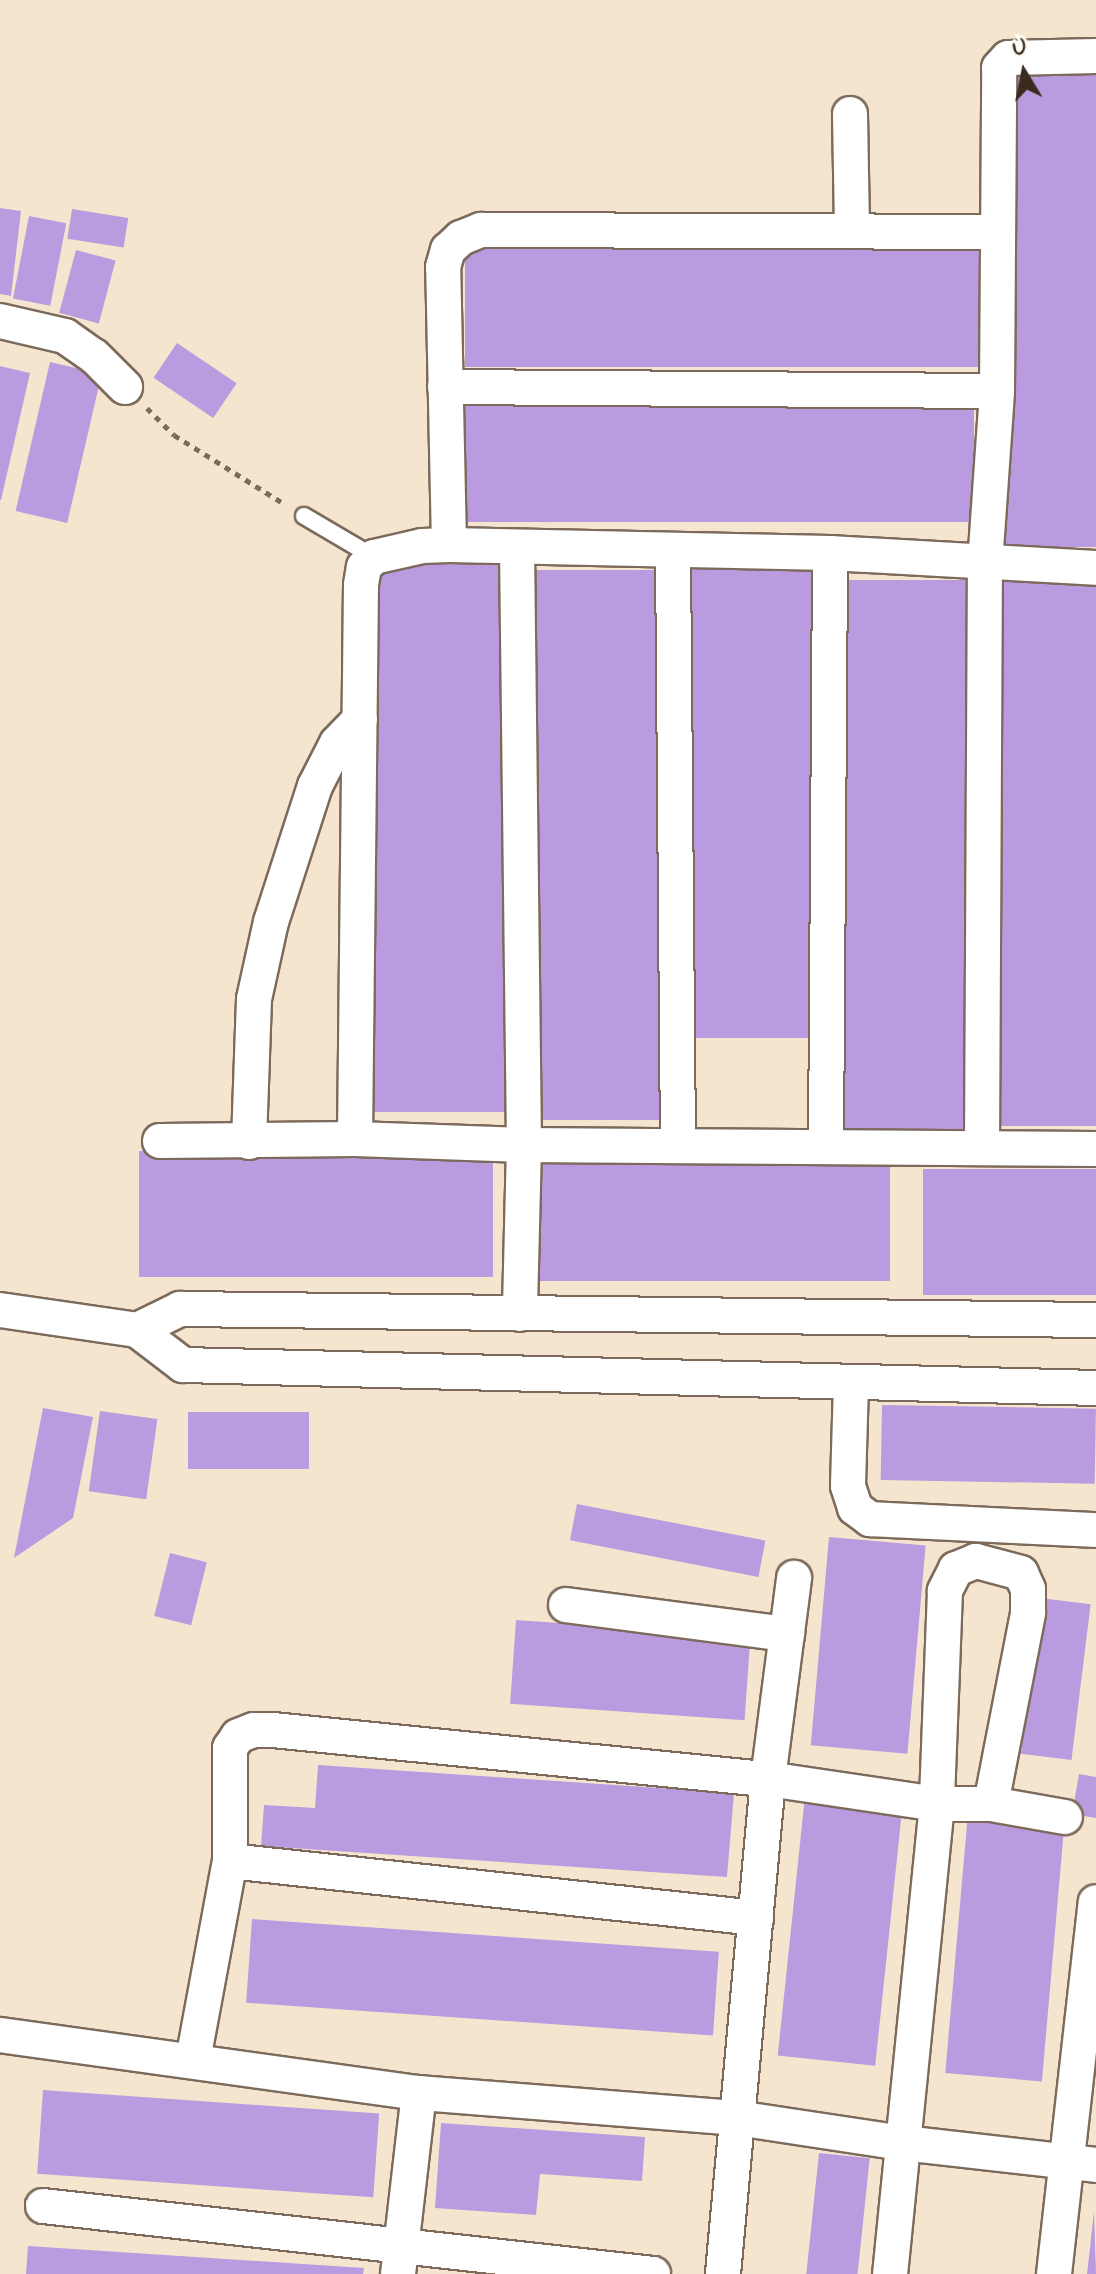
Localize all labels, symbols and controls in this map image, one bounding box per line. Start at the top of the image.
north arrow [984,32,1064,112]
text: U [1010,33,1029,63]

